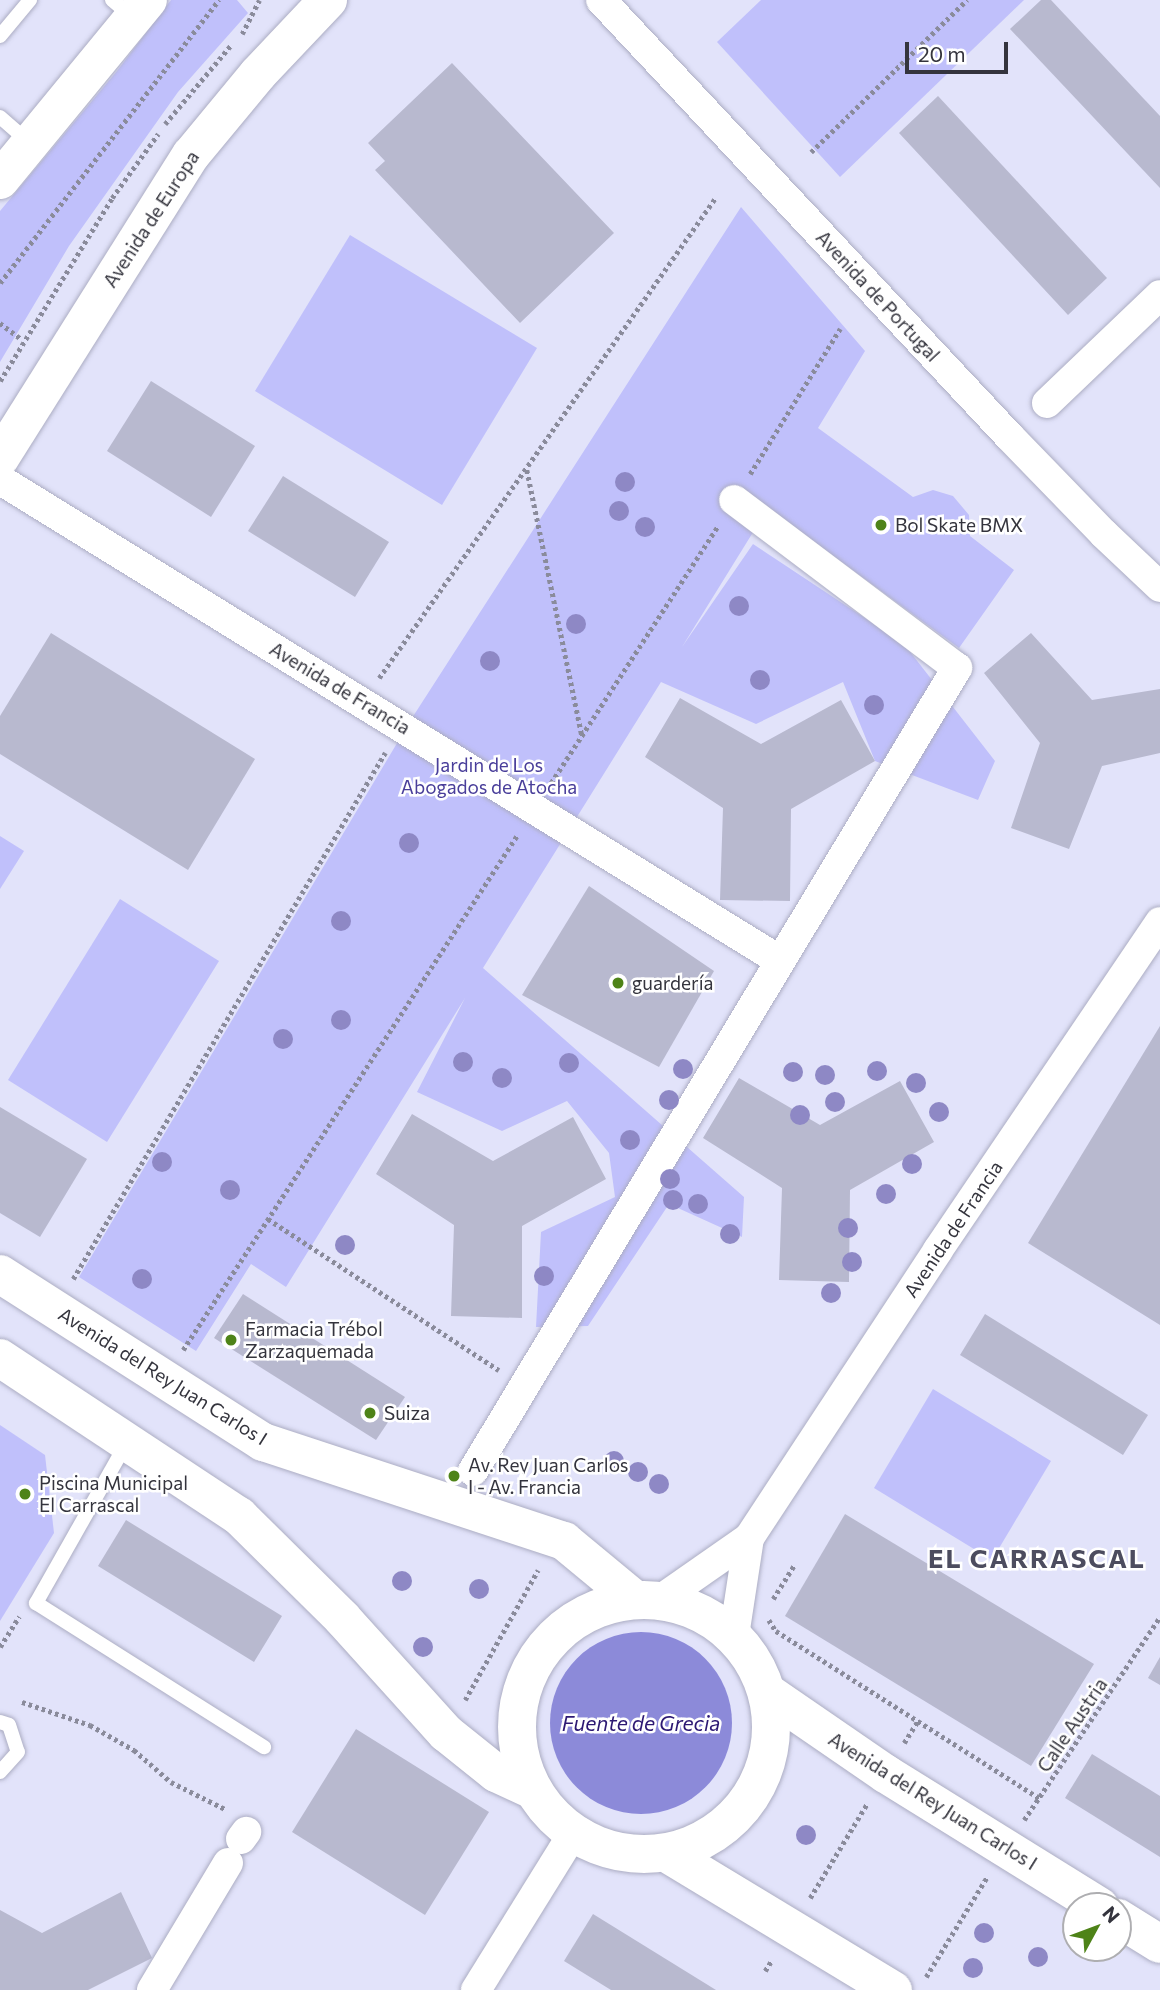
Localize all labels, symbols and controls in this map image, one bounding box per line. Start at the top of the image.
scale bar [908,28,1011,72]
text: 20 m [918,41,966,66]
street label: Avenida de Europa [98,146,204,292]
street label: Avenida de Portugal [811,226,945,366]
place label: Bol Skate BMX [895,514,1023,536]
marker: Bol Skate BMX [873,517,889,533]
street label: Avenida de Francia [266,637,414,739]
park label: Jardin de Los Abogados de Atocha [401,754,577,798]
place label: guardería [632,972,714,994]
marker: guardería [610,975,626,991]
street label: Avenida de Francia [899,1156,1007,1302]
street label: Avenida del Rey Juan Carlos I [54,1302,272,1450]
place label: Farmacia Trébol Zarzaquemada [245,1318,383,1362]
marker: Farmacia Trébol Zarzaquemada [223,1332,239,1348]
place label: Suiza [384,1402,430,1424]
marker: Suiza [362,1405,378,1421]
place label: Av. Rey Juan Carlos I - Av. Francia [468,1454,628,1498]
marker: Av. Rey Juan Carlos I - Av. Francia [446,1468,462,1484]
place label: Piscina Municipal El Carrascal [39,1472,188,1516]
marker: Piscina Municipal El Carrascal [17,1486,33,1502]
district label: EL CARRASCAL [930,1542,1144,1574]
street label: Calle Austria [1032,1674,1112,1776]
water label: Fuente de Grecia [562,1710,720,1736]
street label: Avenida del Rey Juan Carlos I [824,1727,1042,1875]
north arrow [1062,1892,1132,1962]
text: N [1098,1901,1125,1927]

